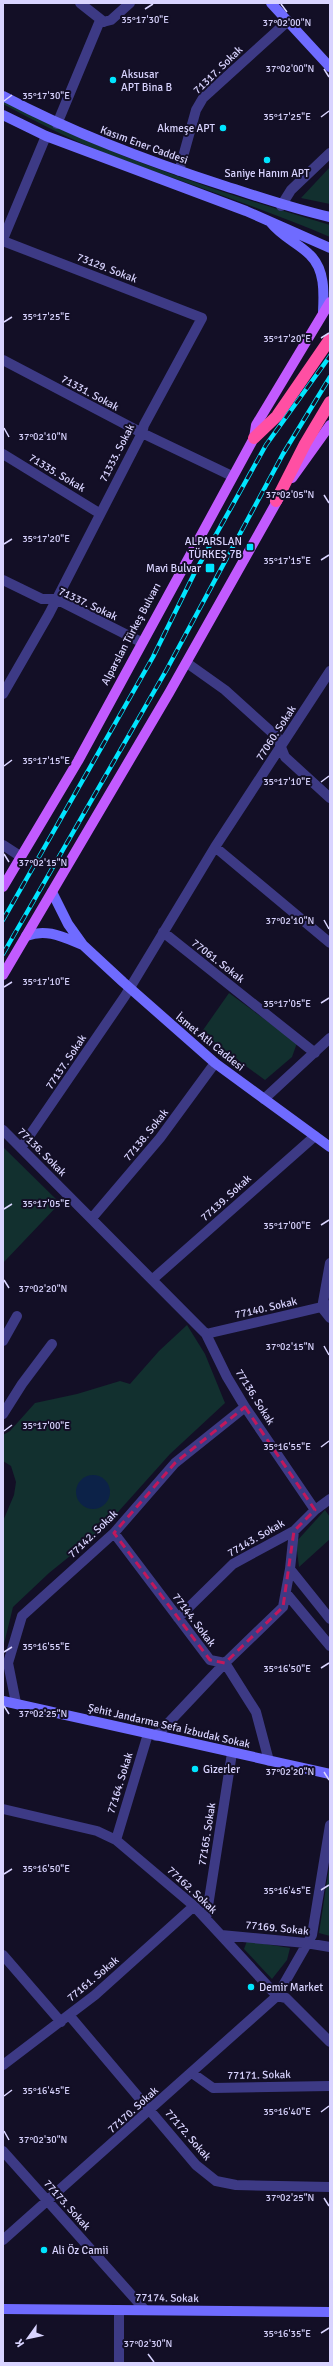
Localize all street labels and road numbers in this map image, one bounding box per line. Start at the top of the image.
street label: 71317. Sokak [191,43,246,97]
street label: Kasım Ener Caddesi [98,123,190,167]
street label: 73129. Sokak [75,251,139,286]
street label: 71331. Sokak [59,372,121,414]
street label: 71333. Sokak [97,421,137,484]
street label: 71335. Sokak [26,451,88,495]
street label: Alparslan Türkeş Bulvarı [99,581,163,687]
street label: 71337. Sokak [56,585,120,624]
street label: 77060. Sokak [253,702,299,763]
street label: 77061. Sokak [189,936,247,986]
street label: İsmet Atlı Caddesi [173,1010,248,1074]
street label: 77137. Sokak [43,1032,89,1092]
street label: 77138. Sokak [121,1106,171,1164]
street label: 77136. Sokak [15,1125,69,1179]
street label: 77139. Sokak [198,1172,254,1224]
street label: 77140. Sokak [234,1294,299,1321]
street label: 77136. Sokak [233,1367,278,1428]
street label: 77142. Sokak [66,1507,121,1561]
street label: 77143. Sokak [225,1516,287,1559]
street label: 77144. Sokak [170,1591,219,1650]
street label: Şehit Jandarma Sefa İzbudak Sokak [87,1700,252,1751]
street label: 77164. Sokak [105,1750,136,1815]
street label: 77165. Sokak [196,1801,218,1866]
street label: 77162. Sokak [164,1864,220,1917]
street label: 77169. Sokak [245,1918,310,1938]
street label: 77161. Sokak [65,1953,122,2004]
street label: 77171. Sokak [227,2068,291,2082]
street label: 77170. Sokak [105,2084,161,2136]
street label: 77172. Sokak [162,2107,214,2164]
street label: 77173. Sokak [41,2177,93,2233]
street label: 77174. Sokak [135,2291,199,2305]

